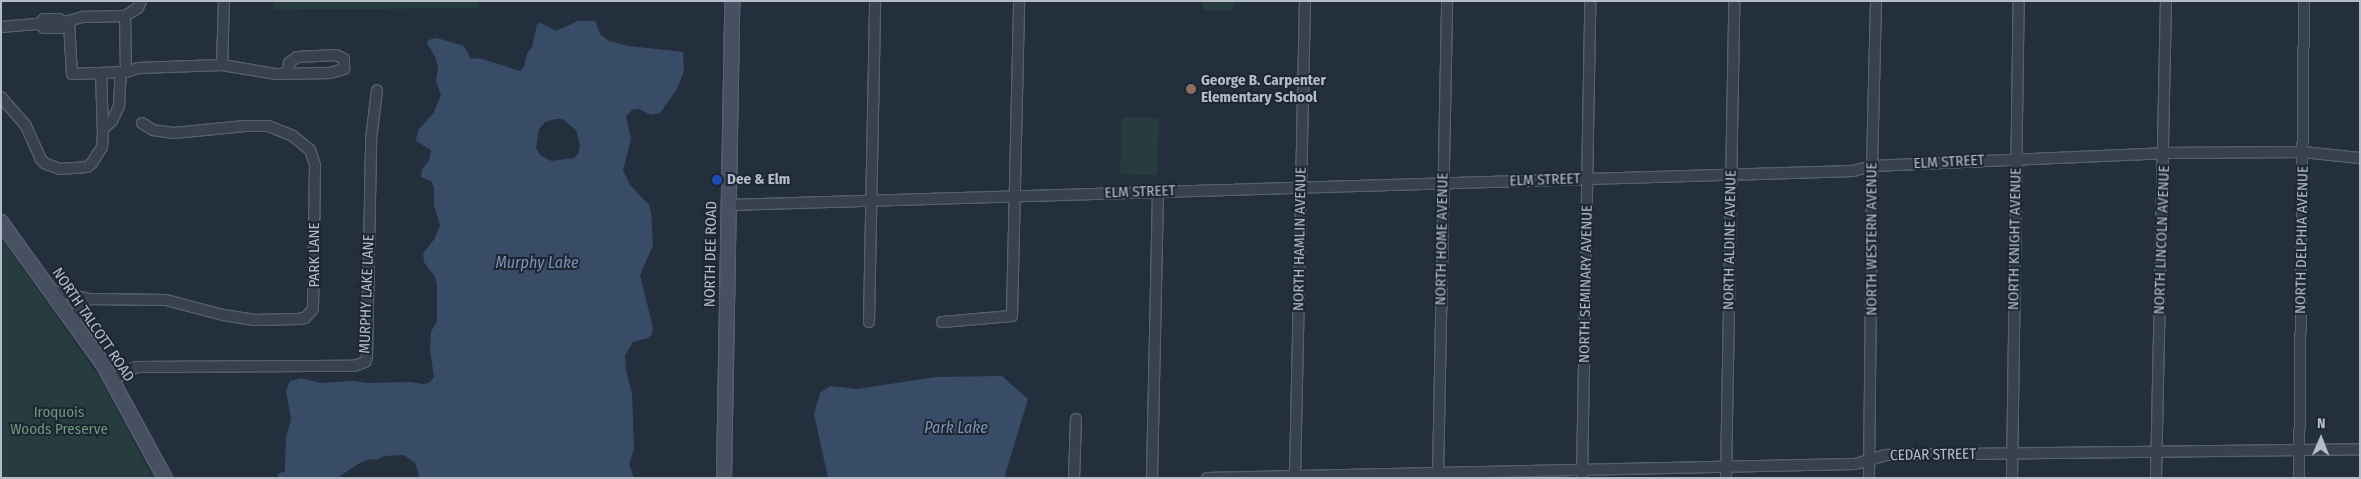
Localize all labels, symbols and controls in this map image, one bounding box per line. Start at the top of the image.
place label: George B. Carpenter Elementary School [1201,71,1326,106]
marker: George B. Carpenter Elementary School [1185,83,1197,95]
street label: ELM STREET [1913,151,1985,173]
street label: NORTH WESTERN AVENUE [1863,162,1881,316]
street label: NORTH LINCOLN AVENUE [2150,165,2174,315]
street label: NORTH DELPHIA AVENUE [2292,166,2312,314]
street label: NORTH HAMLIN AVENUE [1290,167,1310,311]
street label: NORTH KNIGHT AVENUE [2005,168,2025,310]
street label: ELM STREET [1509,170,1581,190]
street label: NORTH ALDINE AVENUE [1720,170,1740,310]
place label: Dee & Elm [727,171,790,189]
street label: NORTH HOME AVENUE [1432,172,1452,306]
marker: Dee & Elm [711,174,723,186]
street label: ELM STREET [1104,182,1176,202]
street label: NORTH DEE ROAD [701,201,721,307]
street label: NORTH SEMINARY AVENUE [1576,205,1596,363]
street label: PARK LANE [306,222,324,288]
street label: MURPHY LAKE LANE [356,234,378,354]
water label: Murphy Lake [495,253,579,273]
street label: NORTH TALCOTT ROAD [48,265,138,385]
park label: Iroquois Woods Preserve [10,403,108,438]
north arrow [2296,414,2346,464]
text: N [2317,415,2326,432]
water label: Park Lake [924,418,988,438]
street label: CEDAR STREET [1890,445,1976,465]

